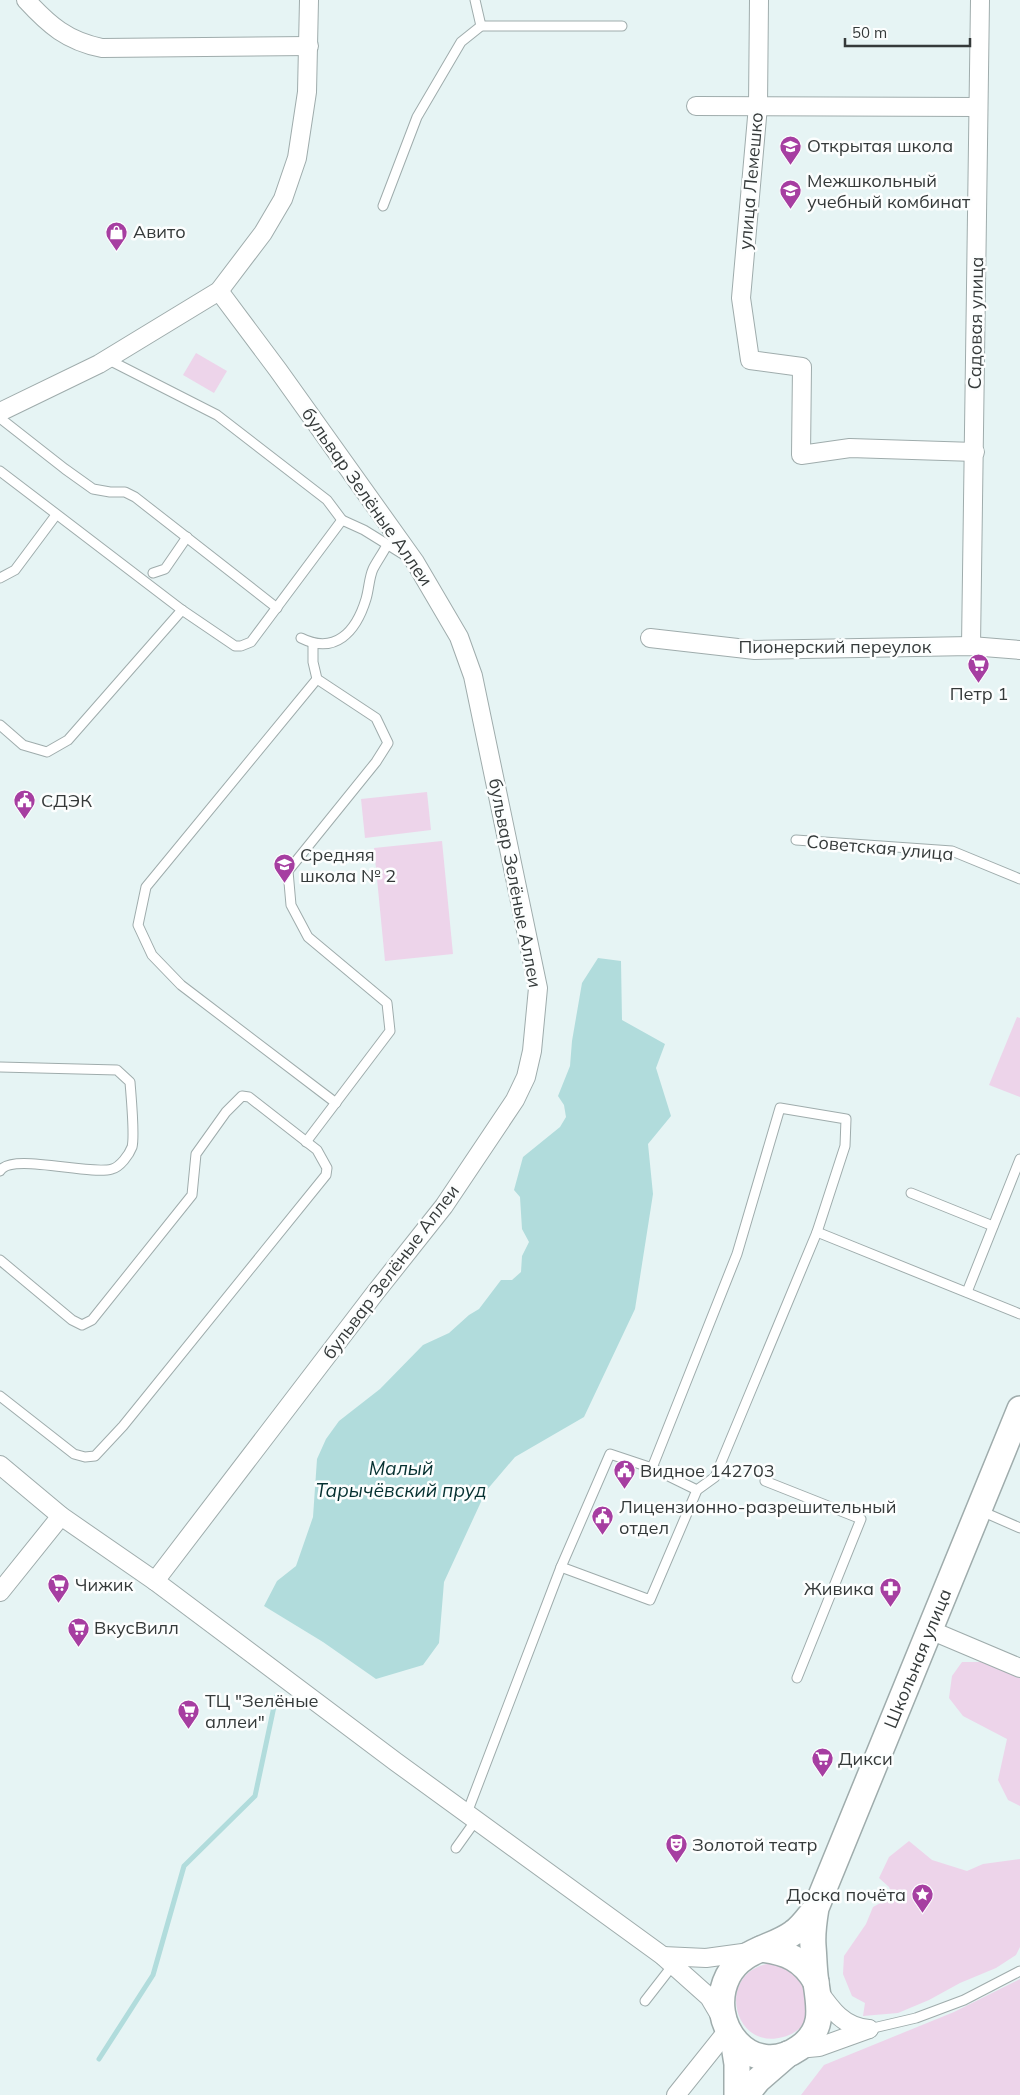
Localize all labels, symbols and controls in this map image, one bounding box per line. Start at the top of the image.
scale bar [845,15,970,47]
text: 50 m [852,23,887,42]
street label: улица Лемешко [733,111,768,251]
school or university icon: Открытая школа [779,134,803,165]
place label: Открытая школа [807,134,953,157]
place label: Межшкольный учебный комбинат [807,169,971,213]
school or university icon: Межшкольный учебный комбинат [779,179,803,210]
shop icon: Авито [105,220,129,251]
place label: Авито [133,220,186,243]
street label: Садовая улица [963,257,988,389]
street label: бульвар Зелёные Аллеи [297,403,438,590]
street label: Пионерский переулок [739,635,932,658]
supermarket icon: Петр 1 [967,652,991,683]
place label: Петр 1 [950,682,1008,705]
street label: бульвар Зелёные Аллеи [484,776,547,990]
public building icon: СДЭК [13,789,37,820]
place label: СДЭК [41,789,92,812]
street label: Советская улица [806,830,955,865]
place label: Средняя школа № 2 [300,843,396,887]
school or university icon: Средняя школа № 2 [272,853,296,884]
street label: бульвар Зелёные Аллеи [317,1180,464,1364]
water label: Малый Тарычёвский пруд [316,1456,486,1502]
public building icon: Видное 142703 [612,1459,636,1490]
place label: Видное 142703 [640,1459,775,1482]
place label: Лицензионно-разрешительный отдел [619,1495,896,1539]
public building icon: Лицензионно-разрешительный отдел [591,1505,615,1536]
supermarket icon: Чижик [47,1573,71,1604]
place label: Чижик [75,1573,133,1596]
place label: Живика [804,1577,874,1600]
pharmacy icon: Живика [878,1577,902,1608]
street label: Школьная улица [879,1585,956,1732]
supermarket icon: ВкусВилл [66,1616,90,1647]
place label: ВкусВилл [94,1616,179,1639]
place label: ТЦ "Зелёные аллеи" [205,1689,319,1733]
supermarket icon: ТЦ "Зелёные аллеи" [177,1699,201,1730]
supermarket icon: Дикси [810,1747,834,1778]
place label: Дикси [838,1747,893,1770]
theatre icon: Золотой театр [664,1833,688,1864]
place label: Золотой театр [692,1833,817,1856]
place label: Доска почёта [786,1883,906,1906]
place icon: Доска почёта [910,1883,934,1914]

